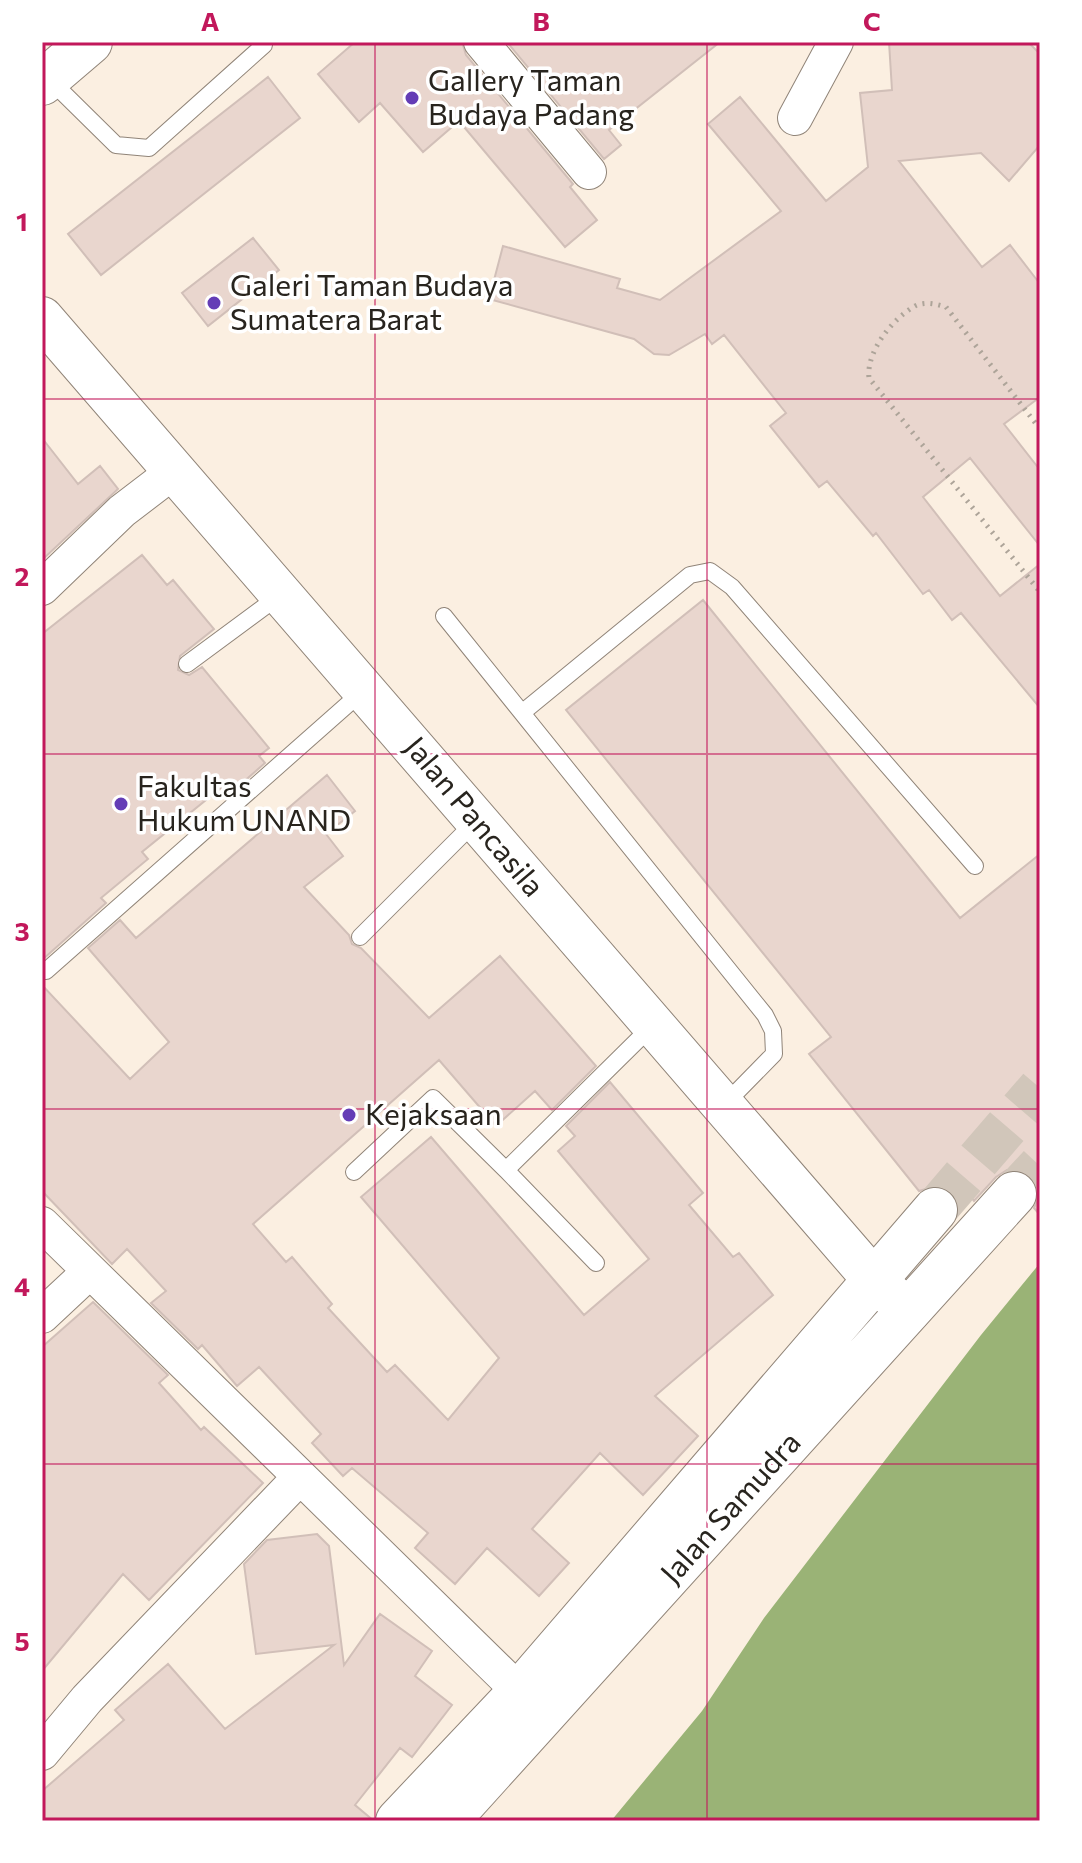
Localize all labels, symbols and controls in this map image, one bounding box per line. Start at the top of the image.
text: A [201,5,220,36]
text: B [532,5,550,36]
text: C [863,5,881,36]
place label: Gallery Taman Budaya Padang [428,60,634,131]
marker: Gallery Taman Budaya Padang [403,89,421,107]
text: 1 [16,205,28,236]
place label: Galeri Taman Budaya Sumatera Barat [230,265,513,336]
marker: Galeri Taman Budaya Sumatera Barat [205,294,223,312]
text: 2 [15,560,29,591]
street label: Jalan Pancasila [398,728,554,903]
place label: Fakultas Hukum UNAND [137,766,351,837]
marker: Fakultas Hukum UNAND [112,795,130,813]
text: 3 [14,915,30,946]
place label: Kejaksaan [365,1094,502,1131]
marker: Kejaksaan [340,1106,358,1124]
text: 4 [14,1270,30,1301]
street label: Jalan Samudra [651,1423,807,1590]
text: 5 [14,1625,30,1656]

